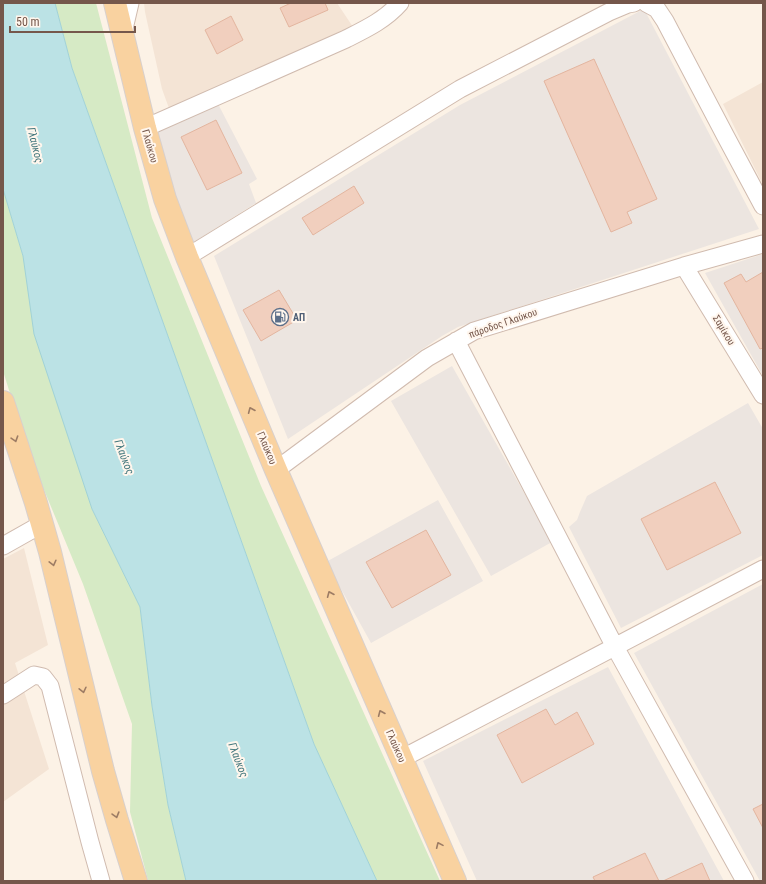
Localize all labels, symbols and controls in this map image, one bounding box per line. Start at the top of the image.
scale bar [10,8,135,34]
text: 50 m [16,15,40,29]
water label: Γλαύκος [24,126,46,164]
street label: Γλαύκου [140,128,160,164]
street label: πάροδος Γλαύκου [467,306,539,341]
fuel station icon: ΑΠ [270,307,290,327]
place label: ΑΠ [293,312,305,323]
street label: Σαμίκου [711,313,737,347]
one-way arrow [247,407,255,414]
street label: Γλαύκου [255,430,279,466]
one-way arrow [10,435,19,442]
water label: Γλαύκος [111,438,137,476]
one-way arrow [48,559,57,566]
one-way arrow [326,591,334,598]
one-way arrow [78,686,87,693]
one-way arrow [378,710,386,717]
street label: Γλαύκου [384,728,408,764]
water label: Γλαύκος [225,741,251,779]
one-way arrow [111,812,120,819]
one-way arrow [436,842,444,850]

